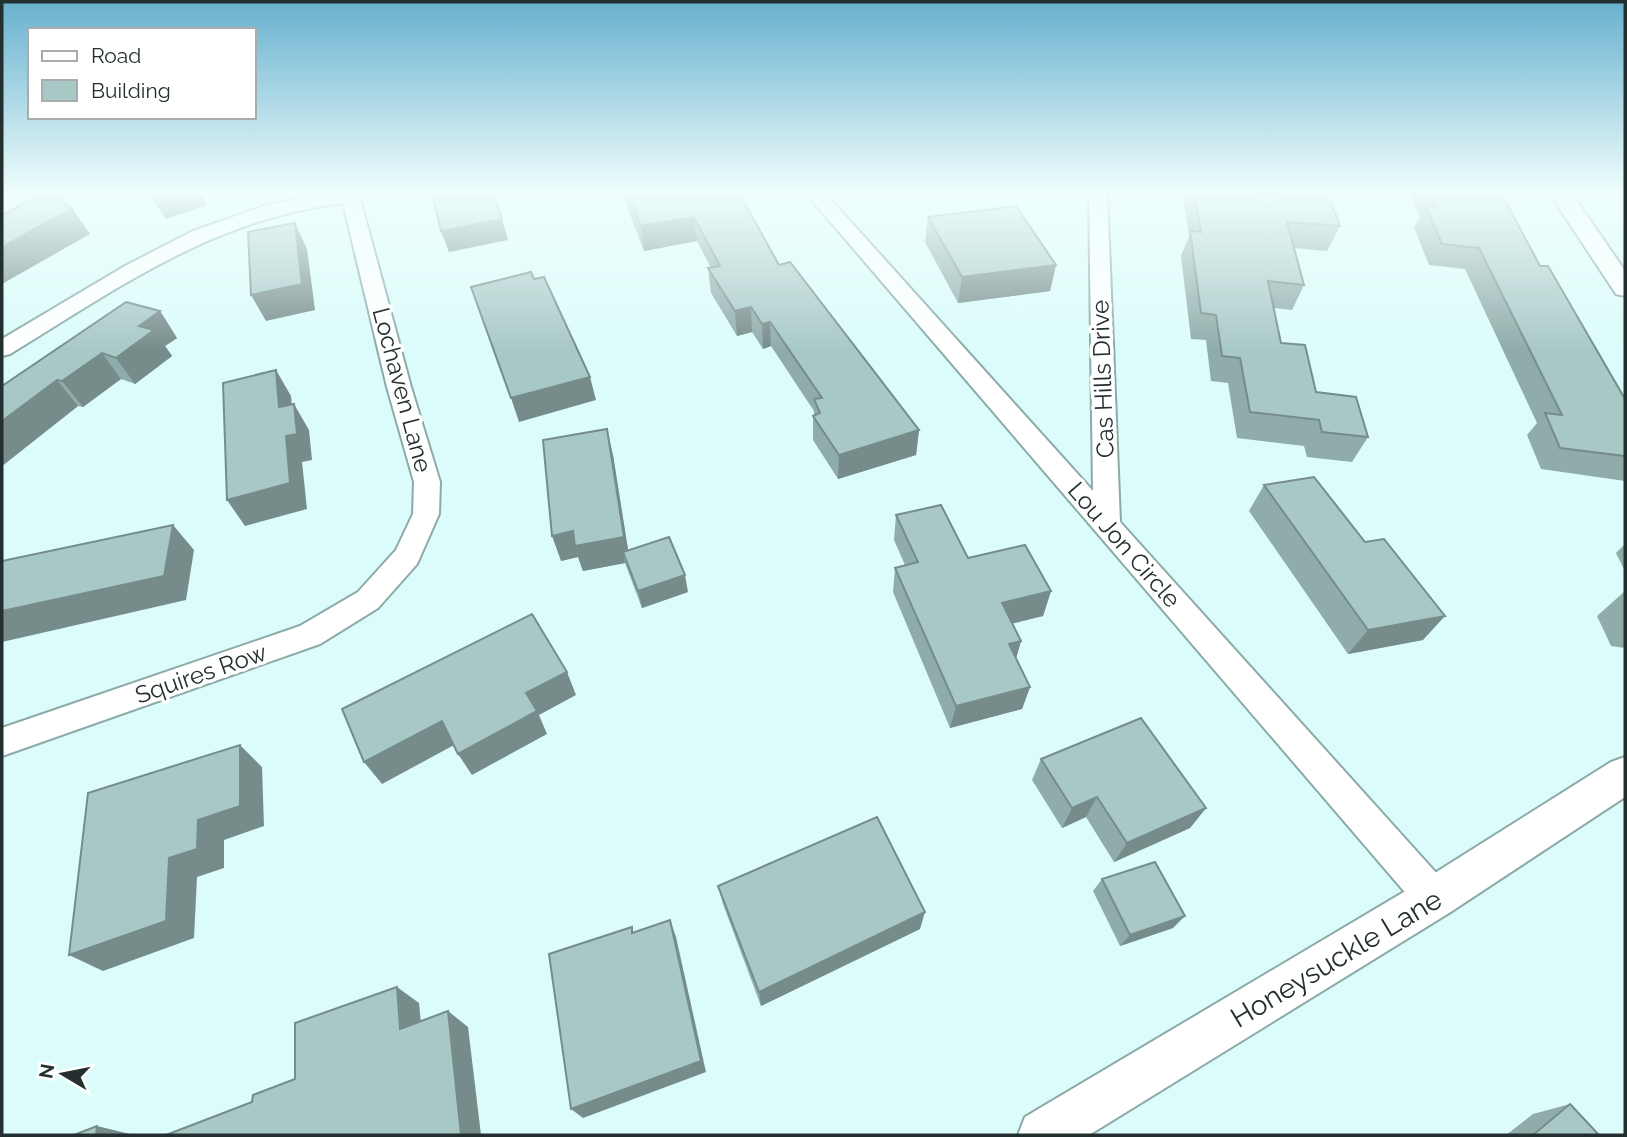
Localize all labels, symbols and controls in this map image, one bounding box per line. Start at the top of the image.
legend [28,28,256,119]
text: Road [91,43,141,68]
text: Building [91,78,171,103]
street label: Cas Hills Drive [1085,299,1120,459]
street label: Lochaven Lane [367,304,438,476]
street label: Lou Jon Circle [1062,476,1187,613]
street label: Squires Row [131,637,271,710]
street label: Honeysuckle Lane [1225,882,1448,1034]
north arrow [28,1039,98,1109]
text: N [34,1062,58,1080]

